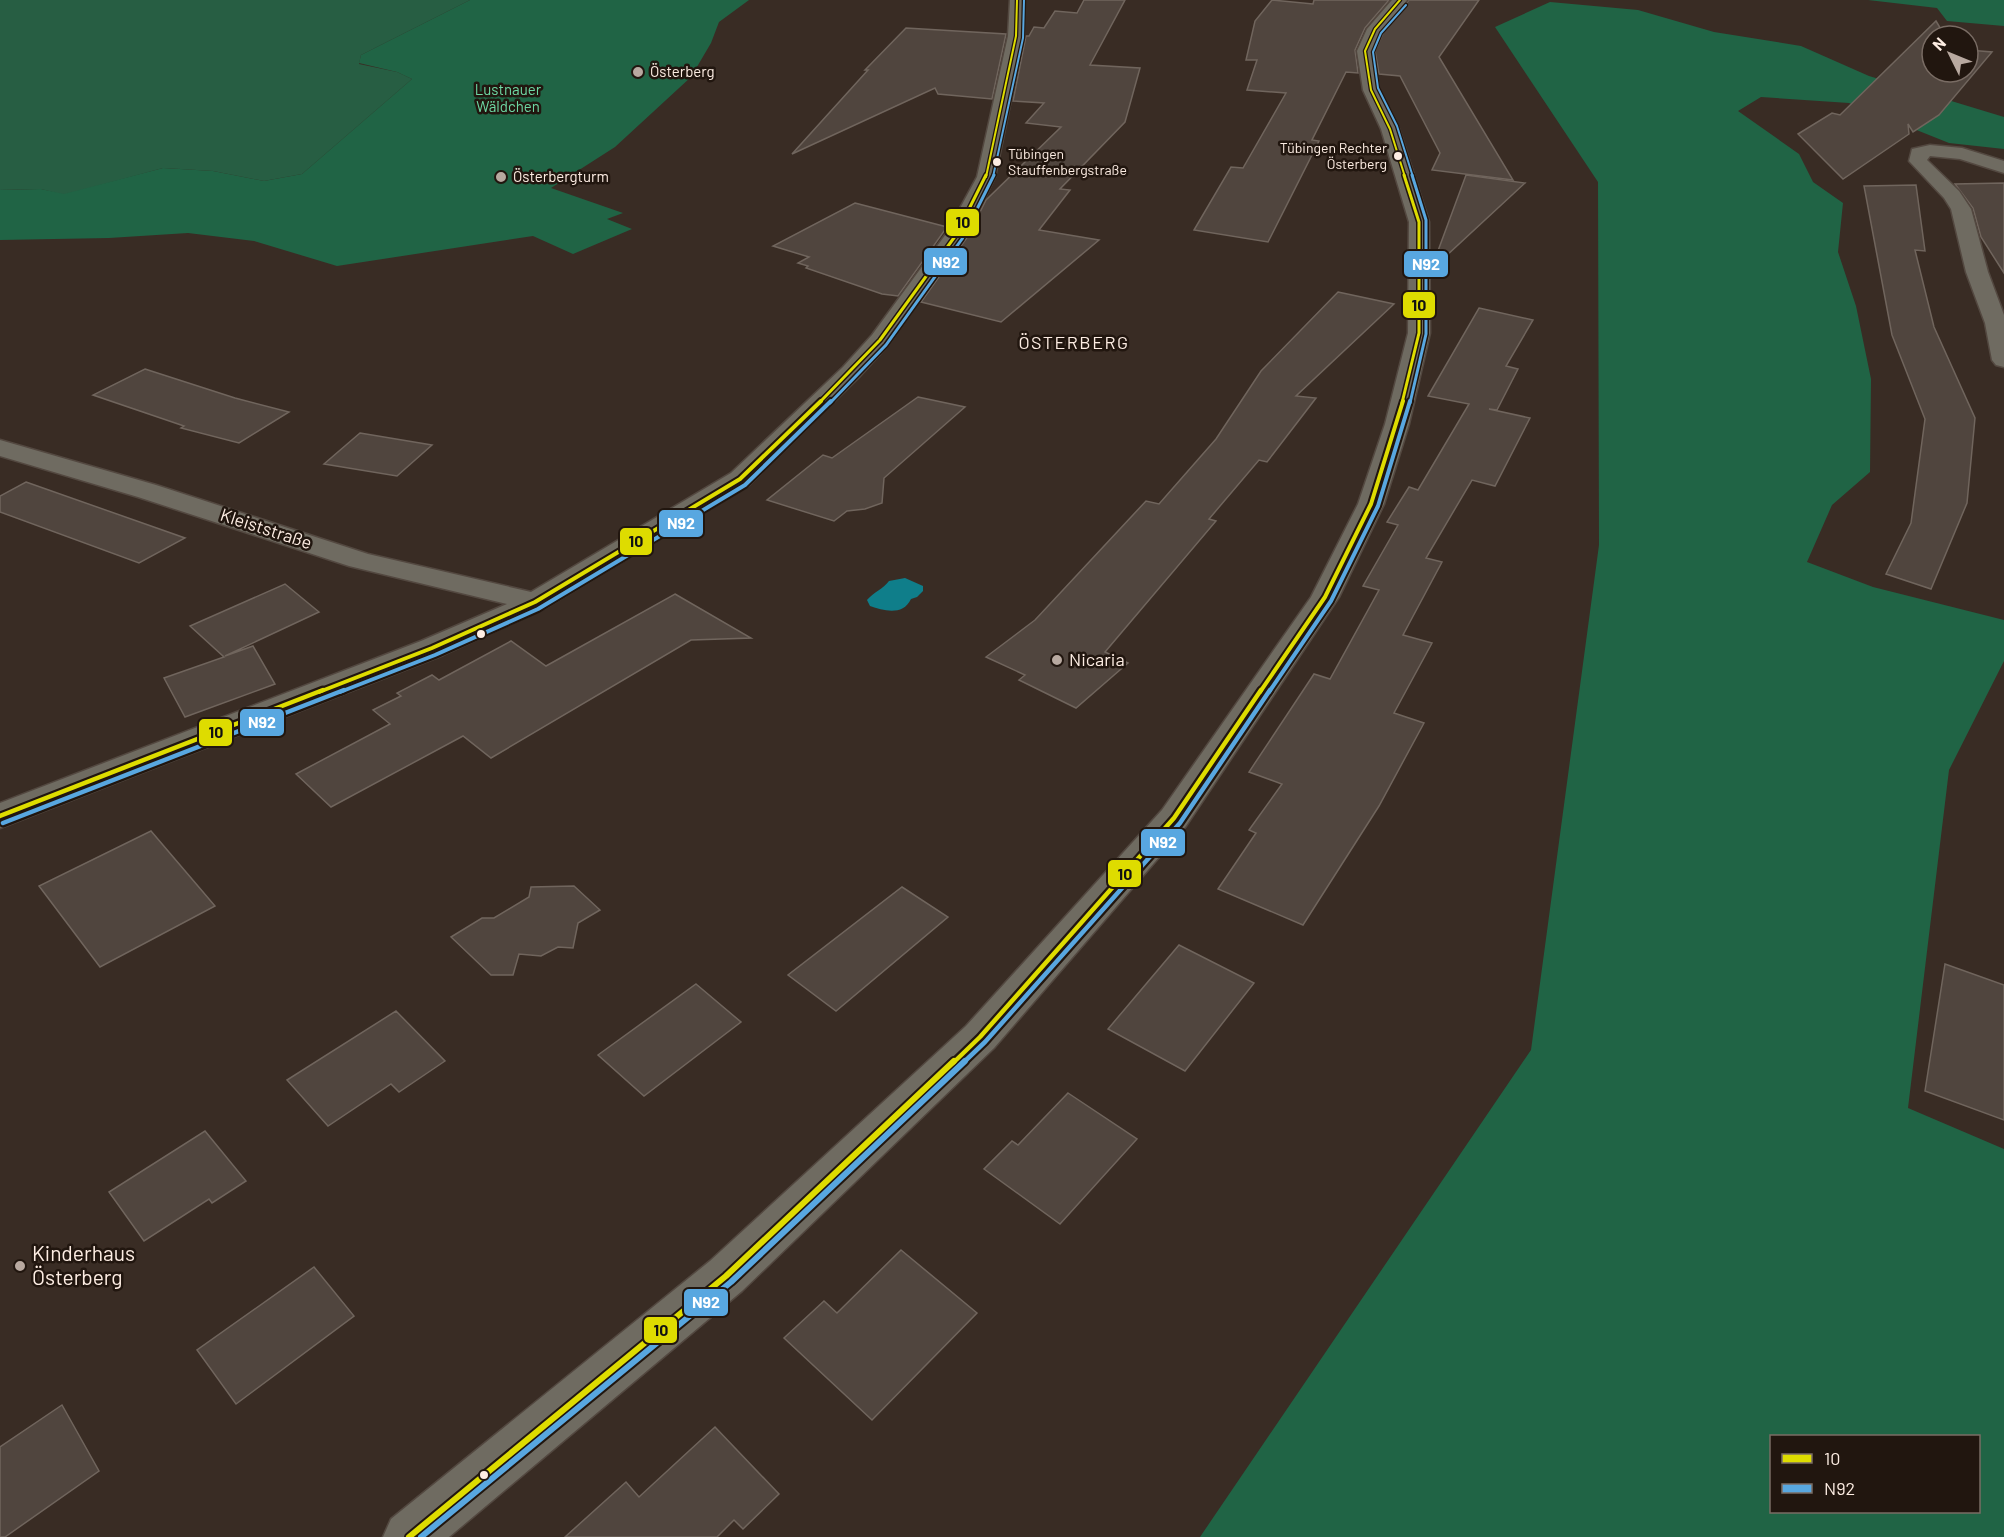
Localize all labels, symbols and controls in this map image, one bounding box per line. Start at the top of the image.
north arrow [1920,24,1980,84]
text: N [1928,33,1949,54]
place label: Österberg [650,62,715,80]
marker: Österberg [631,65,645,79]
park label: Lustnauer Wäldchen [475,80,542,115]
place label: Tübingen Rechter Österberg [1280,139,1387,172]
place label: Tübingen Stauffenbergstraße [1008,145,1127,178]
marker: Tübingen Rechter Österberg [1392,150,1404,162]
marker: Tübingen Stauffenbergstraße [991,156,1003,168]
place label: Österbergturm [513,167,609,185]
marker: Österbergturm [494,170,508,184]
line badge: 10 [945,208,980,237]
text: 10 [956,212,970,231]
line badge: N92 [923,247,968,276]
line badge: N92 [1403,250,1449,278]
text: N92 [932,252,960,271]
text: N92 [1412,254,1440,273]
line badge: 10 [1402,291,1436,319]
text: 10 [1412,295,1426,314]
district label: ÖSTERBERG [1018,331,1130,353]
street label: Kleiststraße [218,503,315,553]
line badge: N92 [658,509,704,538]
text: N92 [667,513,695,532]
line badge: 10 [619,527,653,556]
text: 10 [629,531,643,550]
unlabelled marker [475,628,487,640]
place label: Nicaria [1069,648,1125,670]
marker: Nicaria [1050,653,1064,667]
line badge: N92 [239,708,285,737]
text: N92 [248,712,276,731]
line badge: 10 [198,718,233,747]
text: 10 [209,722,223,741]
line badge: N92 [1140,828,1186,857]
text: N92 [1149,832,1177,851]
line badge: 10 [1107,859,1142,888]
text: 10 [1118,864,1132,883]
place label: Kinderhaus Österberg [32,1240,135,1289]
marker: Kinderhaus Österberg [13,1259,27,1273]
line badge: N92 [683,1288,729,1317]
text: N92 [692,1292,720,1311]
line badge: 10 [643,1316,678,1344]
text: 10 [654,1320,668,1339]
legend [1770,1435,1980,1513]
text: 10 [1824,1447,1840,1469]
unlabelled marker [478,1469,490,1481]
text: N92 [1824,1477,1855,1499]

